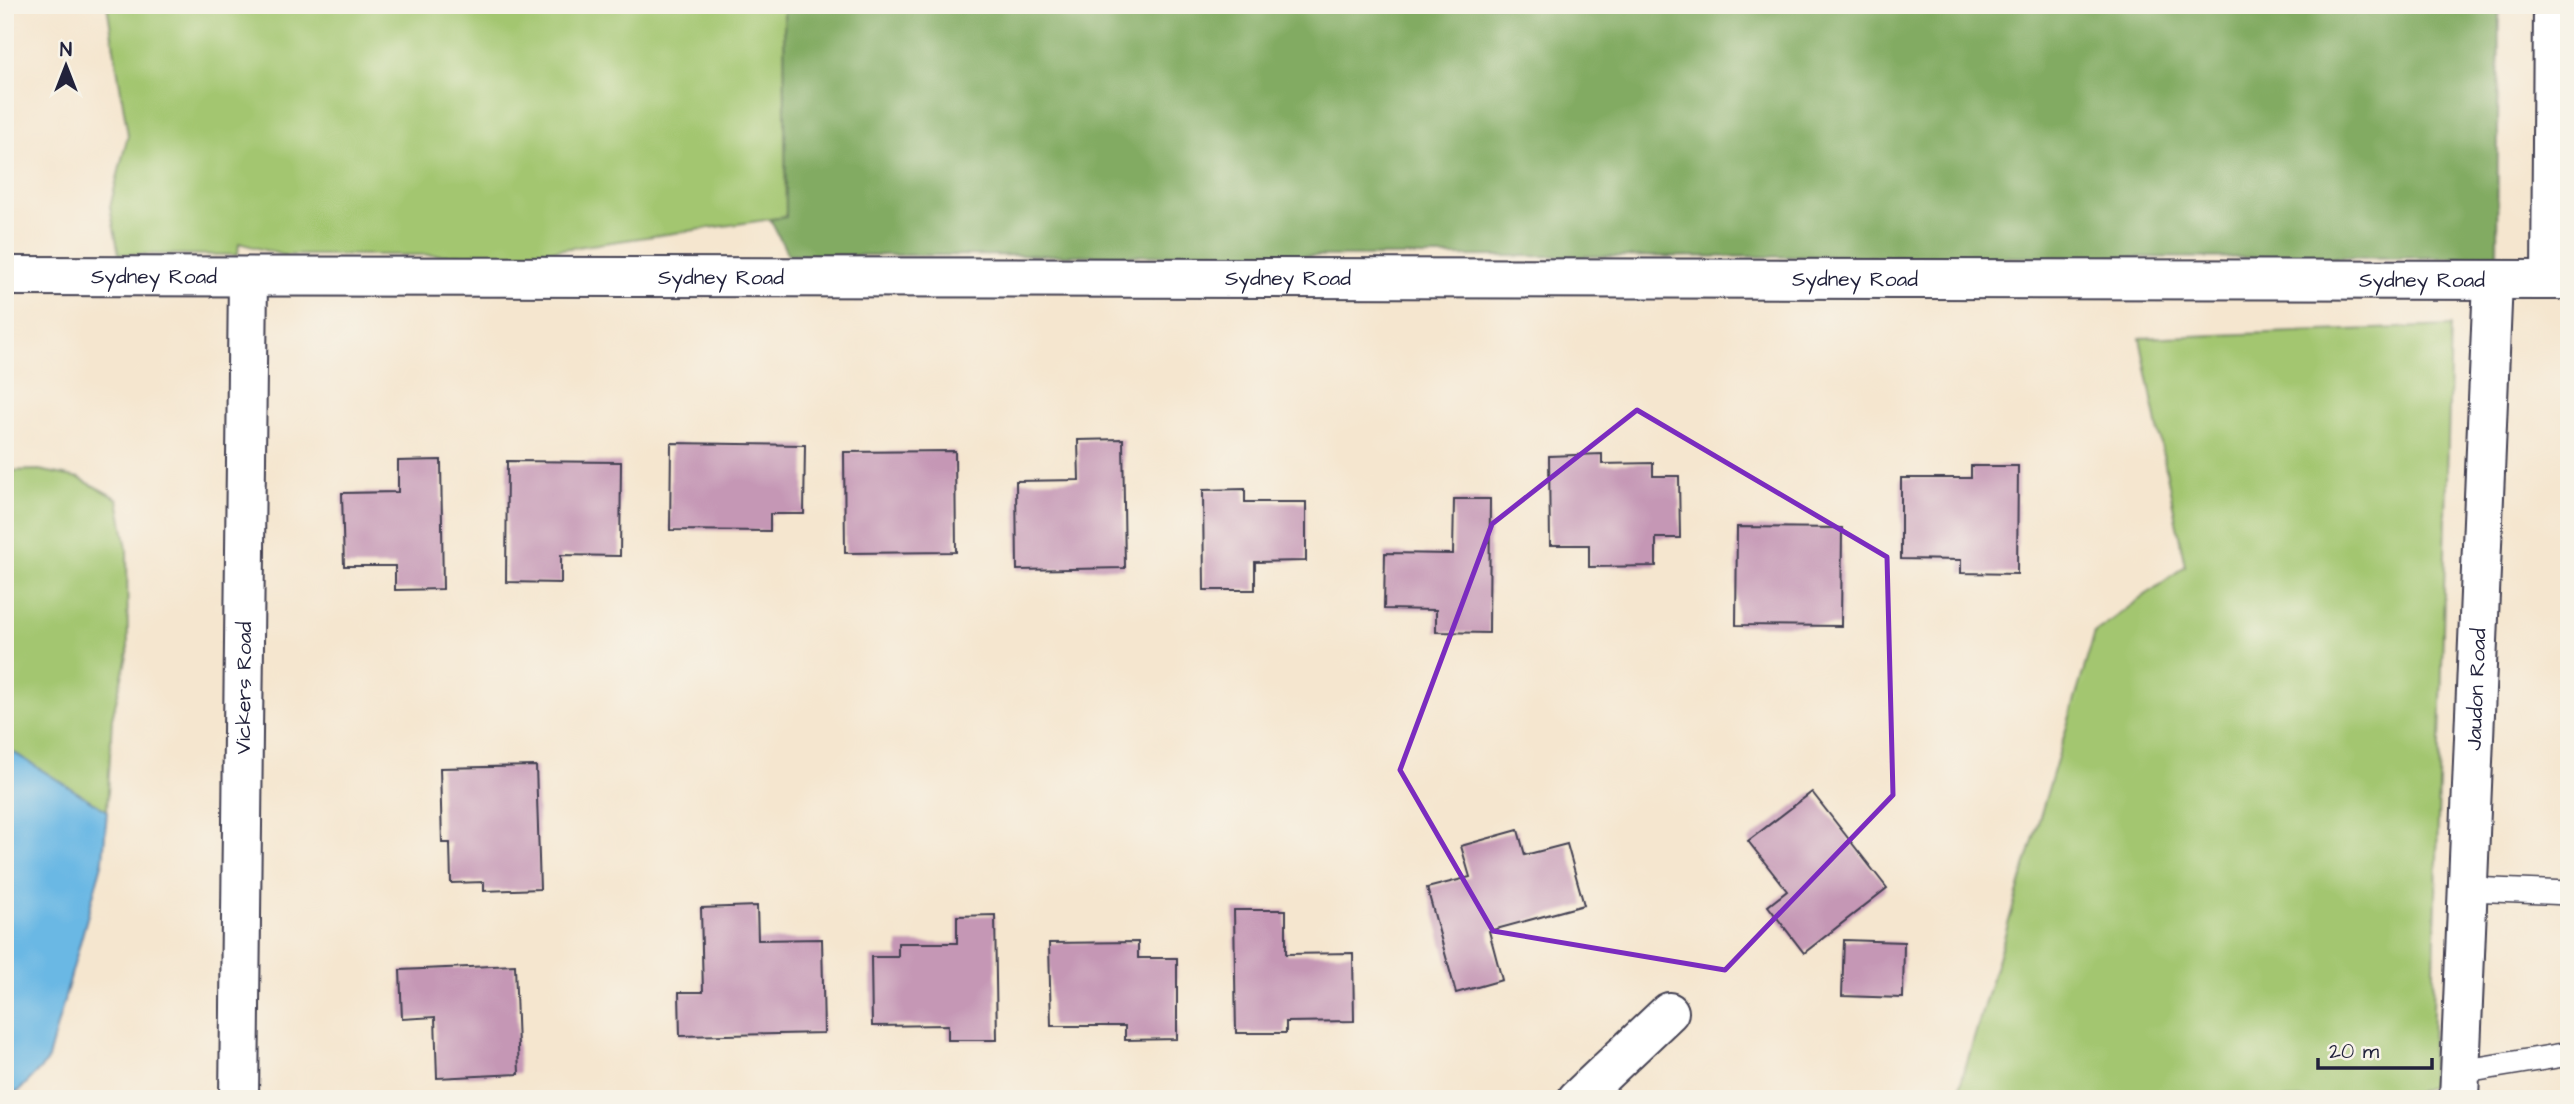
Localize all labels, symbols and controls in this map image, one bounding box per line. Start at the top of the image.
north arrow [32,32,102,102]
text: N [60,37,72,64]
street label: Sydney Road [91,262,217,293]
street label: Sydney Road [658,263,784,294]
street label: Sydney Road [1225,264,1351,295]
street label: Sydney Road [1792,265,1918,296]
street label: Sydney Road [2359,266,2485,297]
street label: Vickers Road [229,621,259,755]
street label: Jaudon Road [2459,627,2494,751]
scale bar [2318,1027,2432,1071]
text: 20 m [2329,1037,2380,1066]

